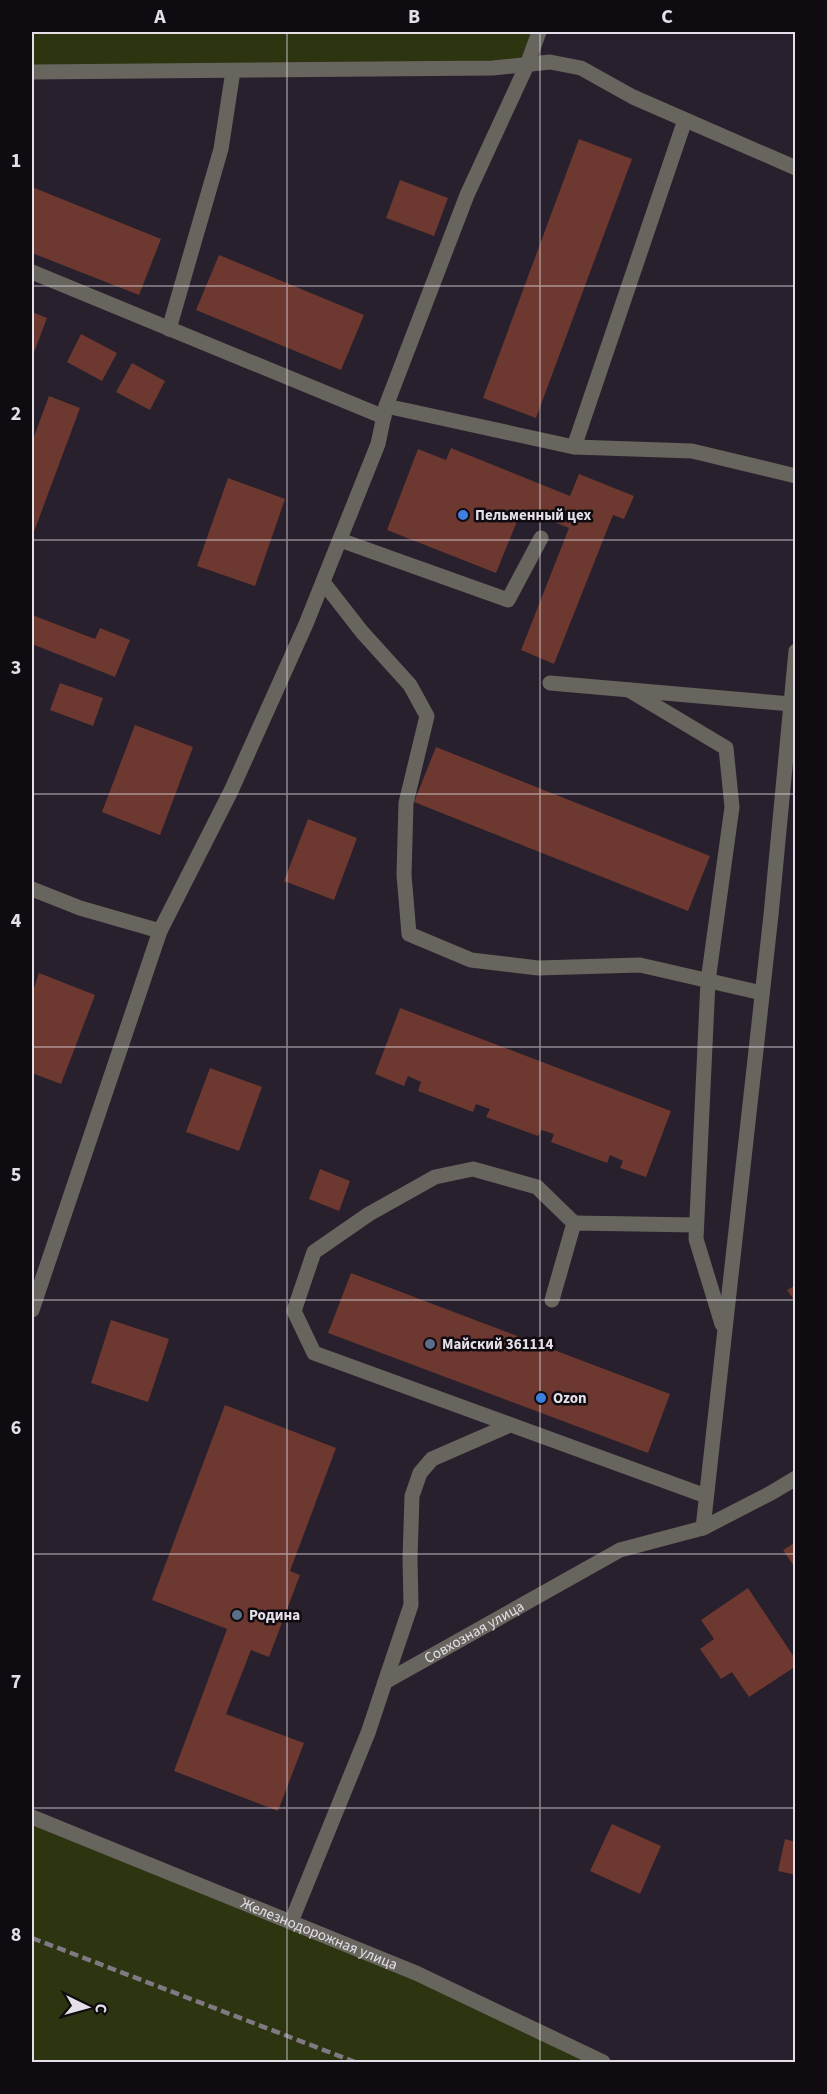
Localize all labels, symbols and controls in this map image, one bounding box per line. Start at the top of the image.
text: A [153,3,166,31]
text: B [408,3,420,31]
text: C [661,3,673,31]
text: 1 [11,147,21,175]
text: 2 [11,400,21,428]
place label: Пельменный цех [475,505,591,526]
marker: Пельменный цех [456,508,470,522]
text: 3 [11,654,21,682]
text: 4 [11,907,22,935]
text: 5 [11,1161,21,1189]
place label: Майский 361114 [442,1334,553,1355]
marker: Майский 361114 [423,1337,437,1351]
place label: Ozon [553,1388,587,1409]
marker: Ozon [534,1391,548,1405]
text: 6 [11,1414,21,1442]
street label: Совхозная улица [420,1595,528,1668]
place label: Родина [249,1605,300,1626]
marker: Родина [230,1608,244,1622]
text: 7 [11,1668,21,1696]
street label: Железнодорожная улица [238,1892,401,1975]
text: 8 [11,1921,21,1949]
north arrow [57,1977,117,2037]
text: С [90,2003,112,2014]

